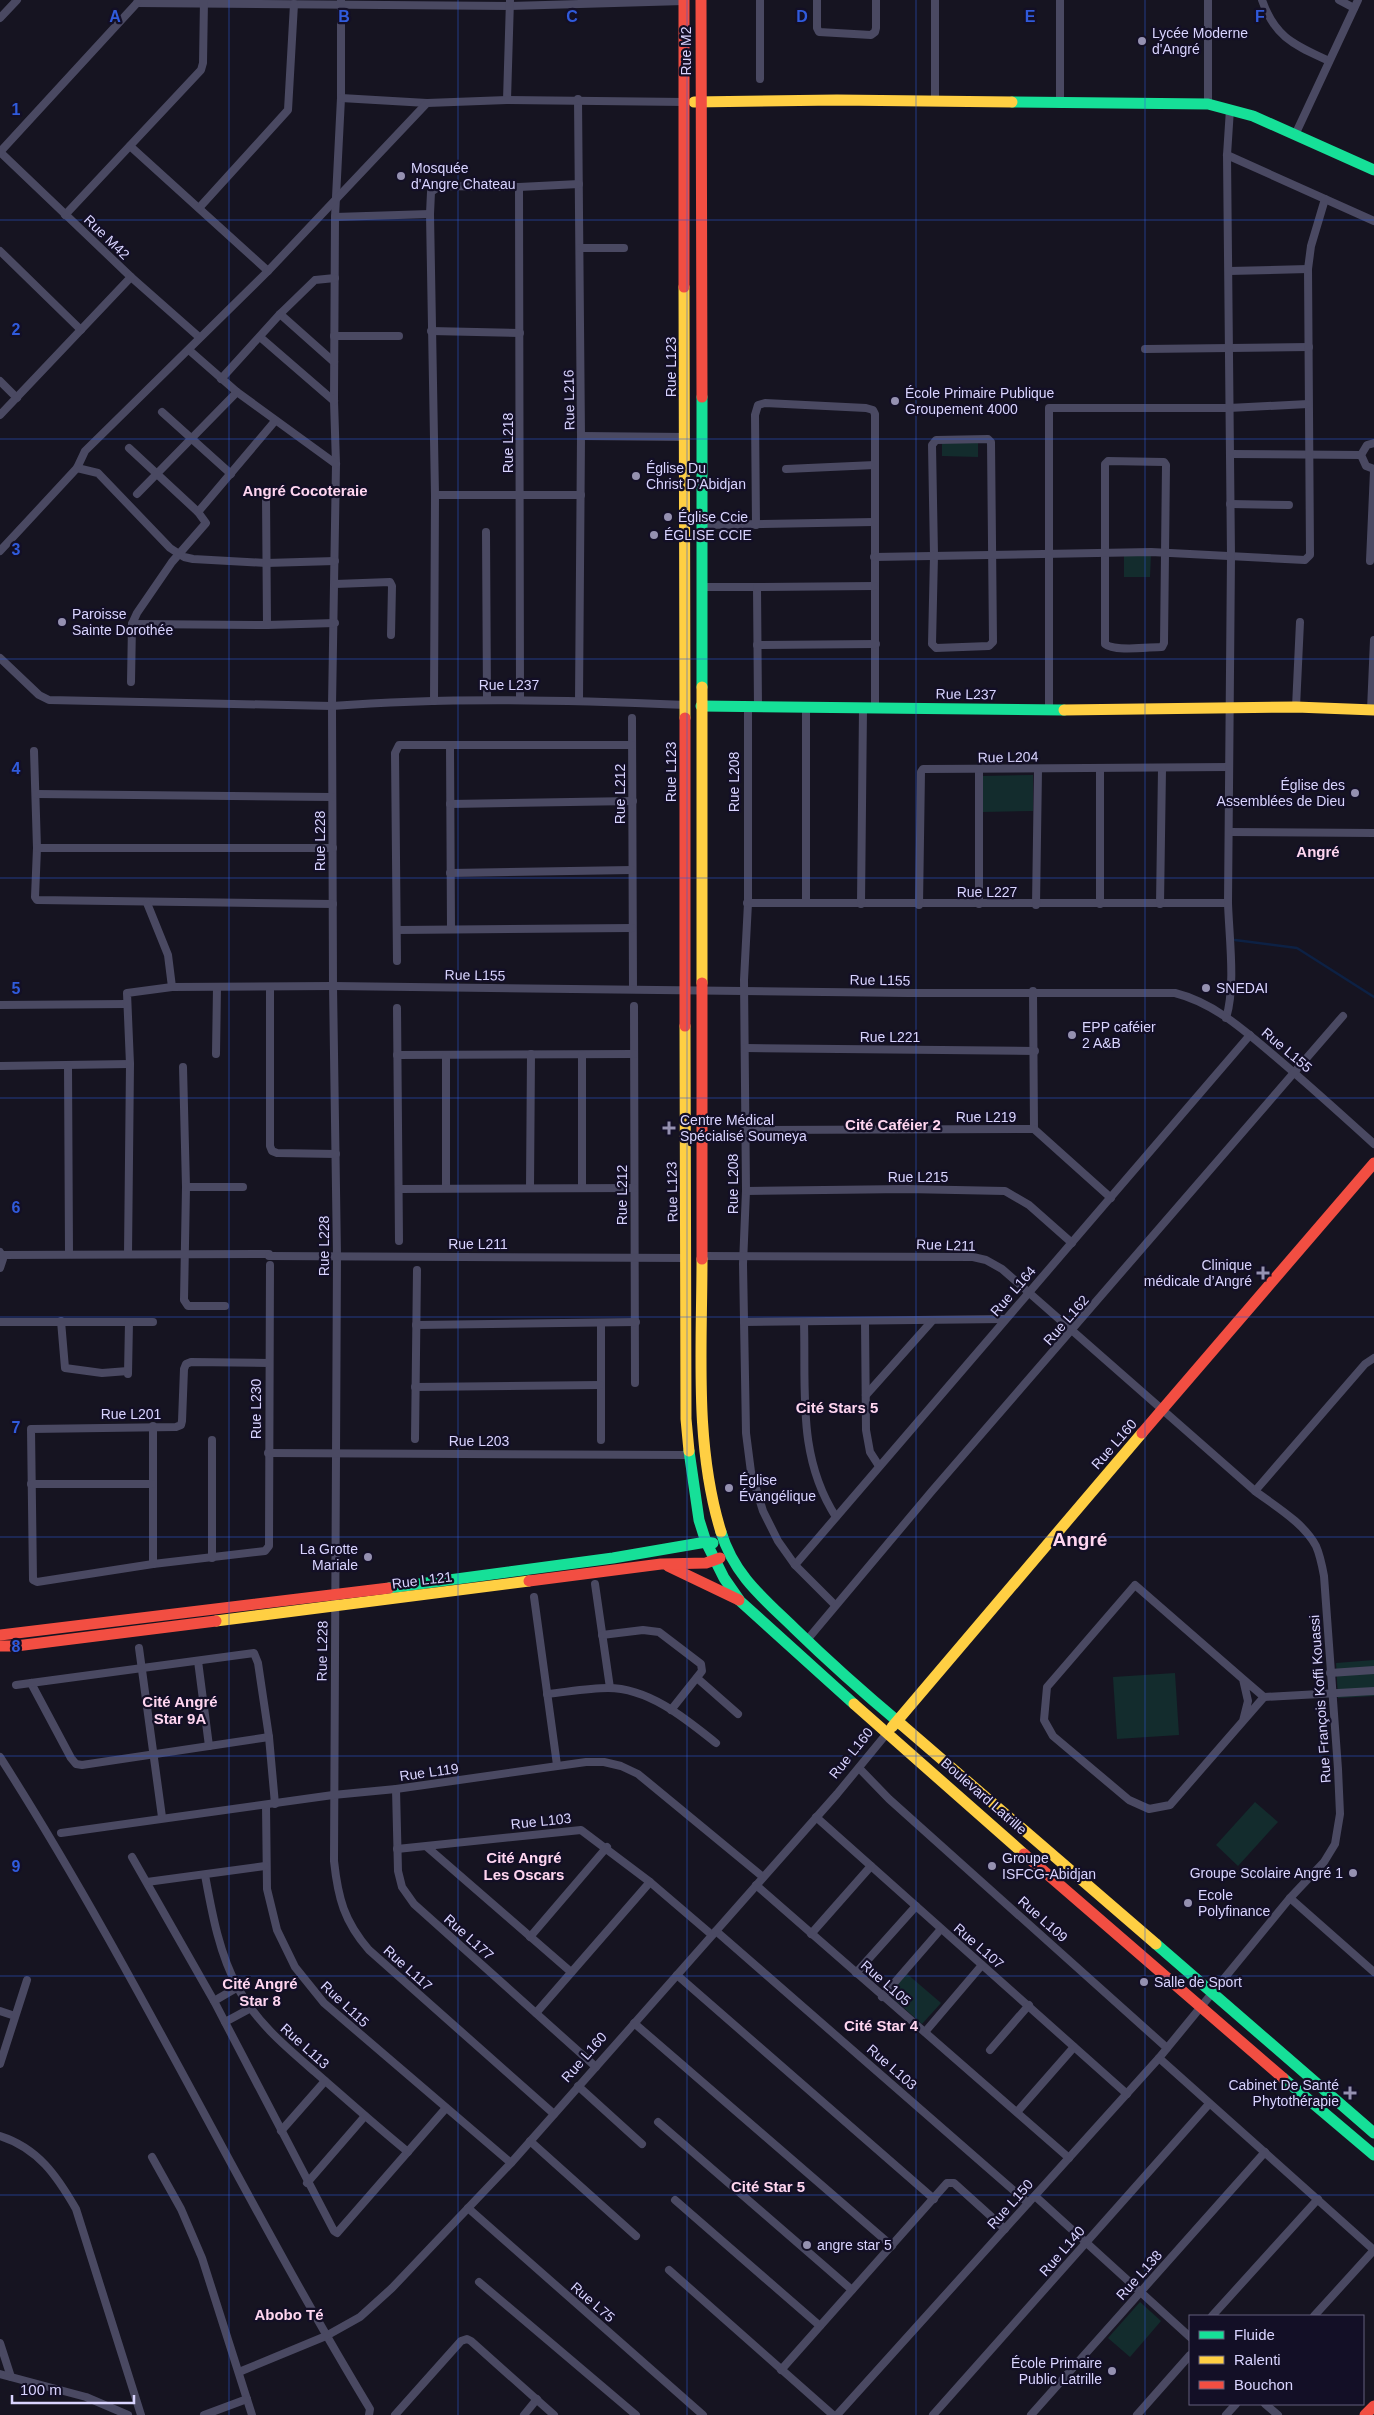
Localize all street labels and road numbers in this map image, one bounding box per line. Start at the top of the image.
street label: Rue M2 [678,26,694,76]
street label: Rue M42 [81,212,133,263]
street label: Rue L123 [663,336,679,397]
street label: Rue L216 [560,369,578,430]
street label: Rue L218 [500,412,516,473]
street label: Rue L237 [479,677,540,693]
street label: Rue L237 [936,685,997,703]
street label: Rue L123 [663,741,679,802]
street label: Rue L204 [978,748,1039,766]
street label: Rue L208 [726,751,742,812]
street label: Rue L212 [612,763,628,824]
street label: Rue L228 [312,810,328,871]
street label: Rue L227 [957,884,1018,900]
street label: Rue L155 [445,966,506,984]
street label: Rue L155 [850,971,911,989]
street label: Rue L155 [1259,1024,1316,1076]
street label: Rue L221 [860,1029,921,1045]
street label: Rue L219 [956,1109,1017,1125]
street label: Rue L208 [725,1153,741,1214]
street label: Rue L123 [663,1161,681,1222]
street label: Rue L212 [614,1164,630,1225]
street label: Rue L215 [888,1169,949,1185]
street label: Rue L228 [316,1215,332,1276]
street label: Rue L211 [448,1236,508,1252]
street label: Rue L211 [916,1236,976,1254]
street label: Rue L164 [987,1263,1039,1319]
street label: Rue L162 [1040,1292,1092,1348]
street label: Rue L230 [248,1378,264,1439]
street label: Rue L201 [101,1406,162,1422]
street label: Rue L160 [1088,1416,1140,1472]
street label: Rue L203 [449,1433,510,1449]
street label: Rue L121 [391,1568,453,1592]
street label: Rue François Koffi Kouassi [1306,1614,1334,1784]
street label: Rue L228 [313,1620,331,1681]
street label: Rue L160 [826,1724,876,1782]
street label: Boulevard Latrille [938,1754,1030,1838]
street label: Rue L119 [398,1760,460,1784]
street label: Rue L103 [510,1810,572,1832]
street label: Rue L109 [1015,1893,1071,1945]
street label: Rue L177 [441,1911,497,1963]
street label: Rue L107 [951,1920,1007,1972]
street label: Rue L117 [380,1942,436,1994]
street label: Rue L105 [858,1957,914,2009]
street label: Rue L115 [318,1978,372,2030]
street label: Rue L113 [277,2020,333,2072]
street label: Rue L160 [558,2029,610,2085]
street label: Rue L103 [864,2041,920,2093]
street label: Rue L150 [984,2176,1036,2232]
street label: Rue L140 [1036,2223,1088,2279]
street label: Rue L138 [1113,2247,1165,2303]
street label: Rue L75 [568,2279,618,2326]

